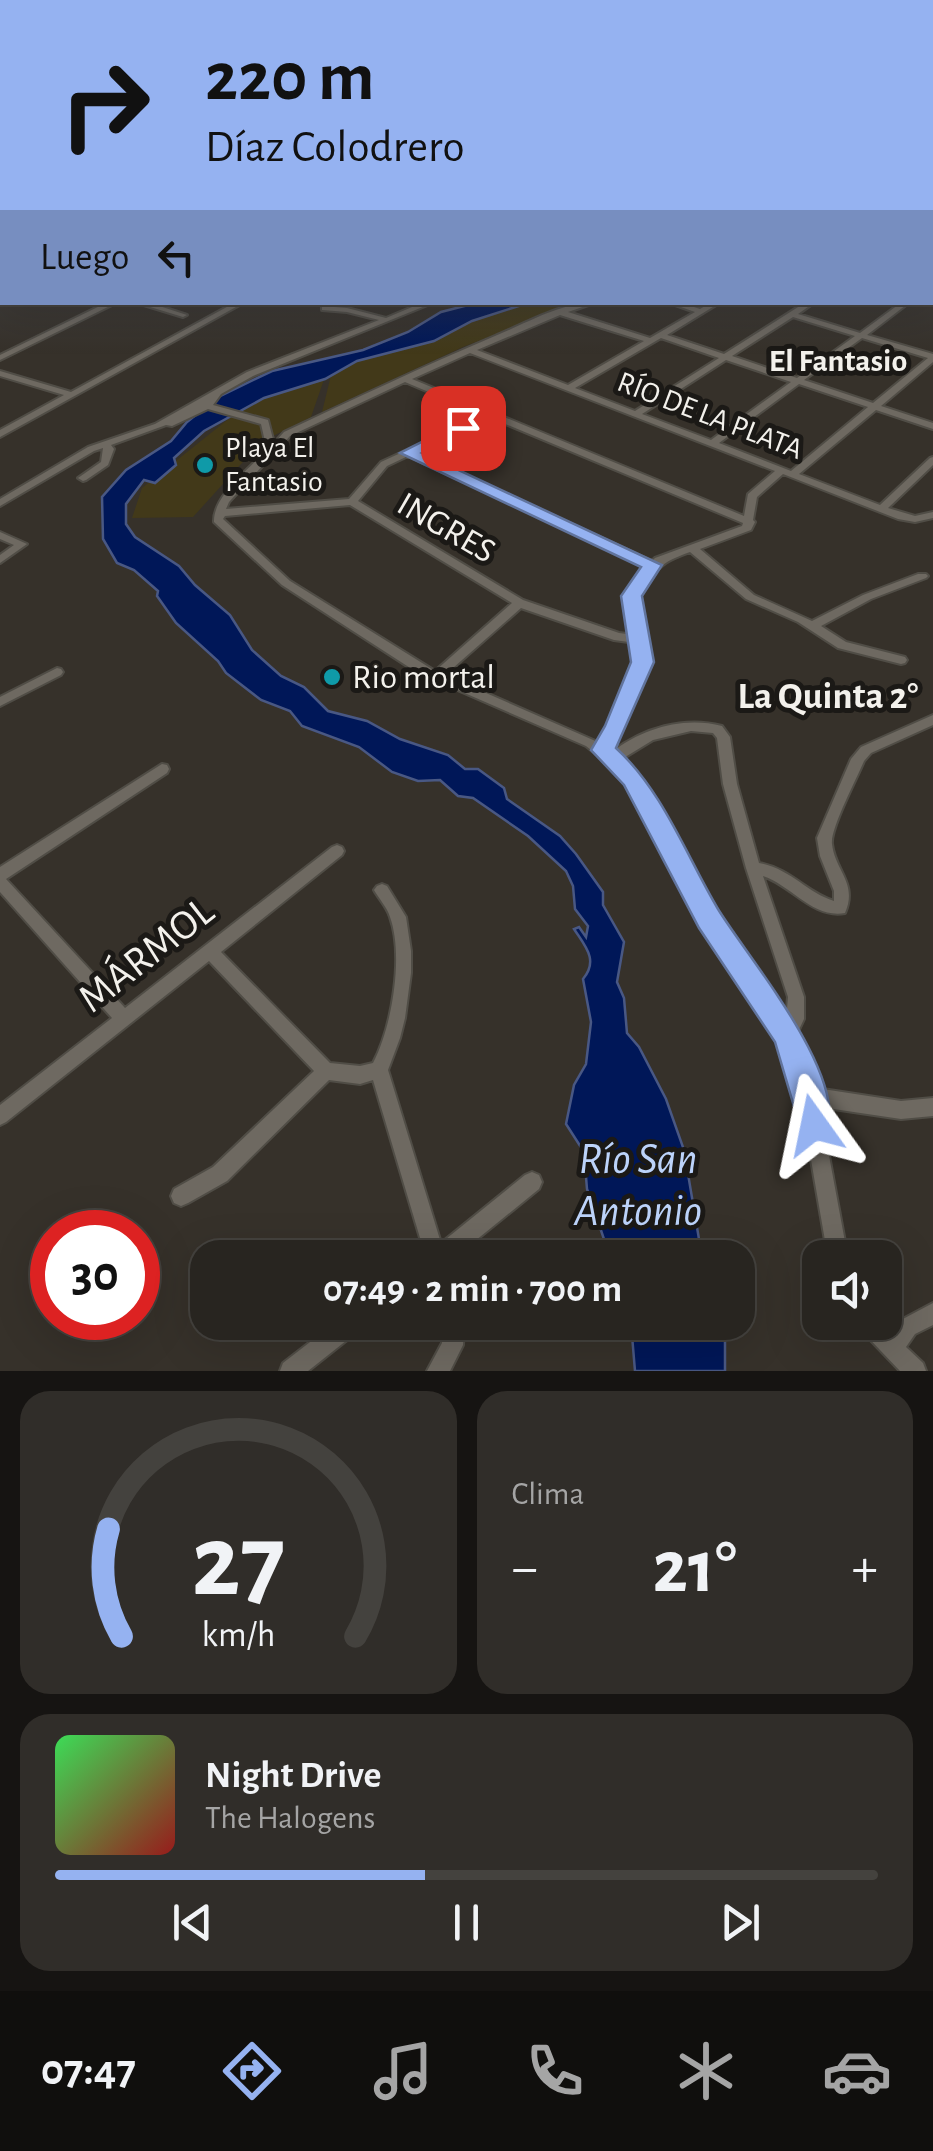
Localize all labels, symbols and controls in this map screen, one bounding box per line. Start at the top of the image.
icon: right [40,40,170,170]
text: 220 m [205,43,374,113]
text: Díaz Colodrero [205,125,465,170]
icon: left [149,230,204,285]
text: Luego [40,239,129,277]
district label: El Fantasio [769,345,907,377]
street label: RÍO DE LA PLATA [613,365,808,465]
pin [421,386,506,471]
icon: arrive [436,401,491,456]
place label: Playa El Fantasio [225,433,323,497]
marker: Playa El Fantasio [194,454,216,476]
street label: INGRES [391,486,501,570]
place label: Rio mortal [352,660,495,695]
marker: Rio mortal [321,666,343,688]
district label: La Quinta 2° [738,678,918,716]
street label: MÁRMOL [68,886,222,1020]
position arrow [762,1073,866,1177]
water label: Río San Antonio [573,1137,702,1234]
speed limit sign: 30 [30,1210,160,1340]
map controls [802,1240,902,1340]
button: sound [802,1240,902,1340]
text: 07:49 · 2 min · 700 m [323,1271,622,1309]
text: Clima [512,1478,584,1510]
text: 27 [191,1511,285,1615]
text: 21° [653,1531,737,1606]
text: − [512,1541,538,1596]
text: + [852,1541,878,1596]
text: km/h [201,1617,275,1653]
text: Night Drive [205,1757,381,1795]
text: The Halogens [205,1802,375,1834]
icon: previous [165,1895,220,1950]
icon: pause [439,1895,494,1950]
icon: next [713,1895,768,1950]
icon: directions [217,2036,287,2106]
icon: music [368,2036,438,2106]
icon: phone [520,2036,590,2106]
icon: climate [671,2036,741,2106]
icon: car [822,2036,892,2106]
text: 07:47 [41,2048,136,2093]

